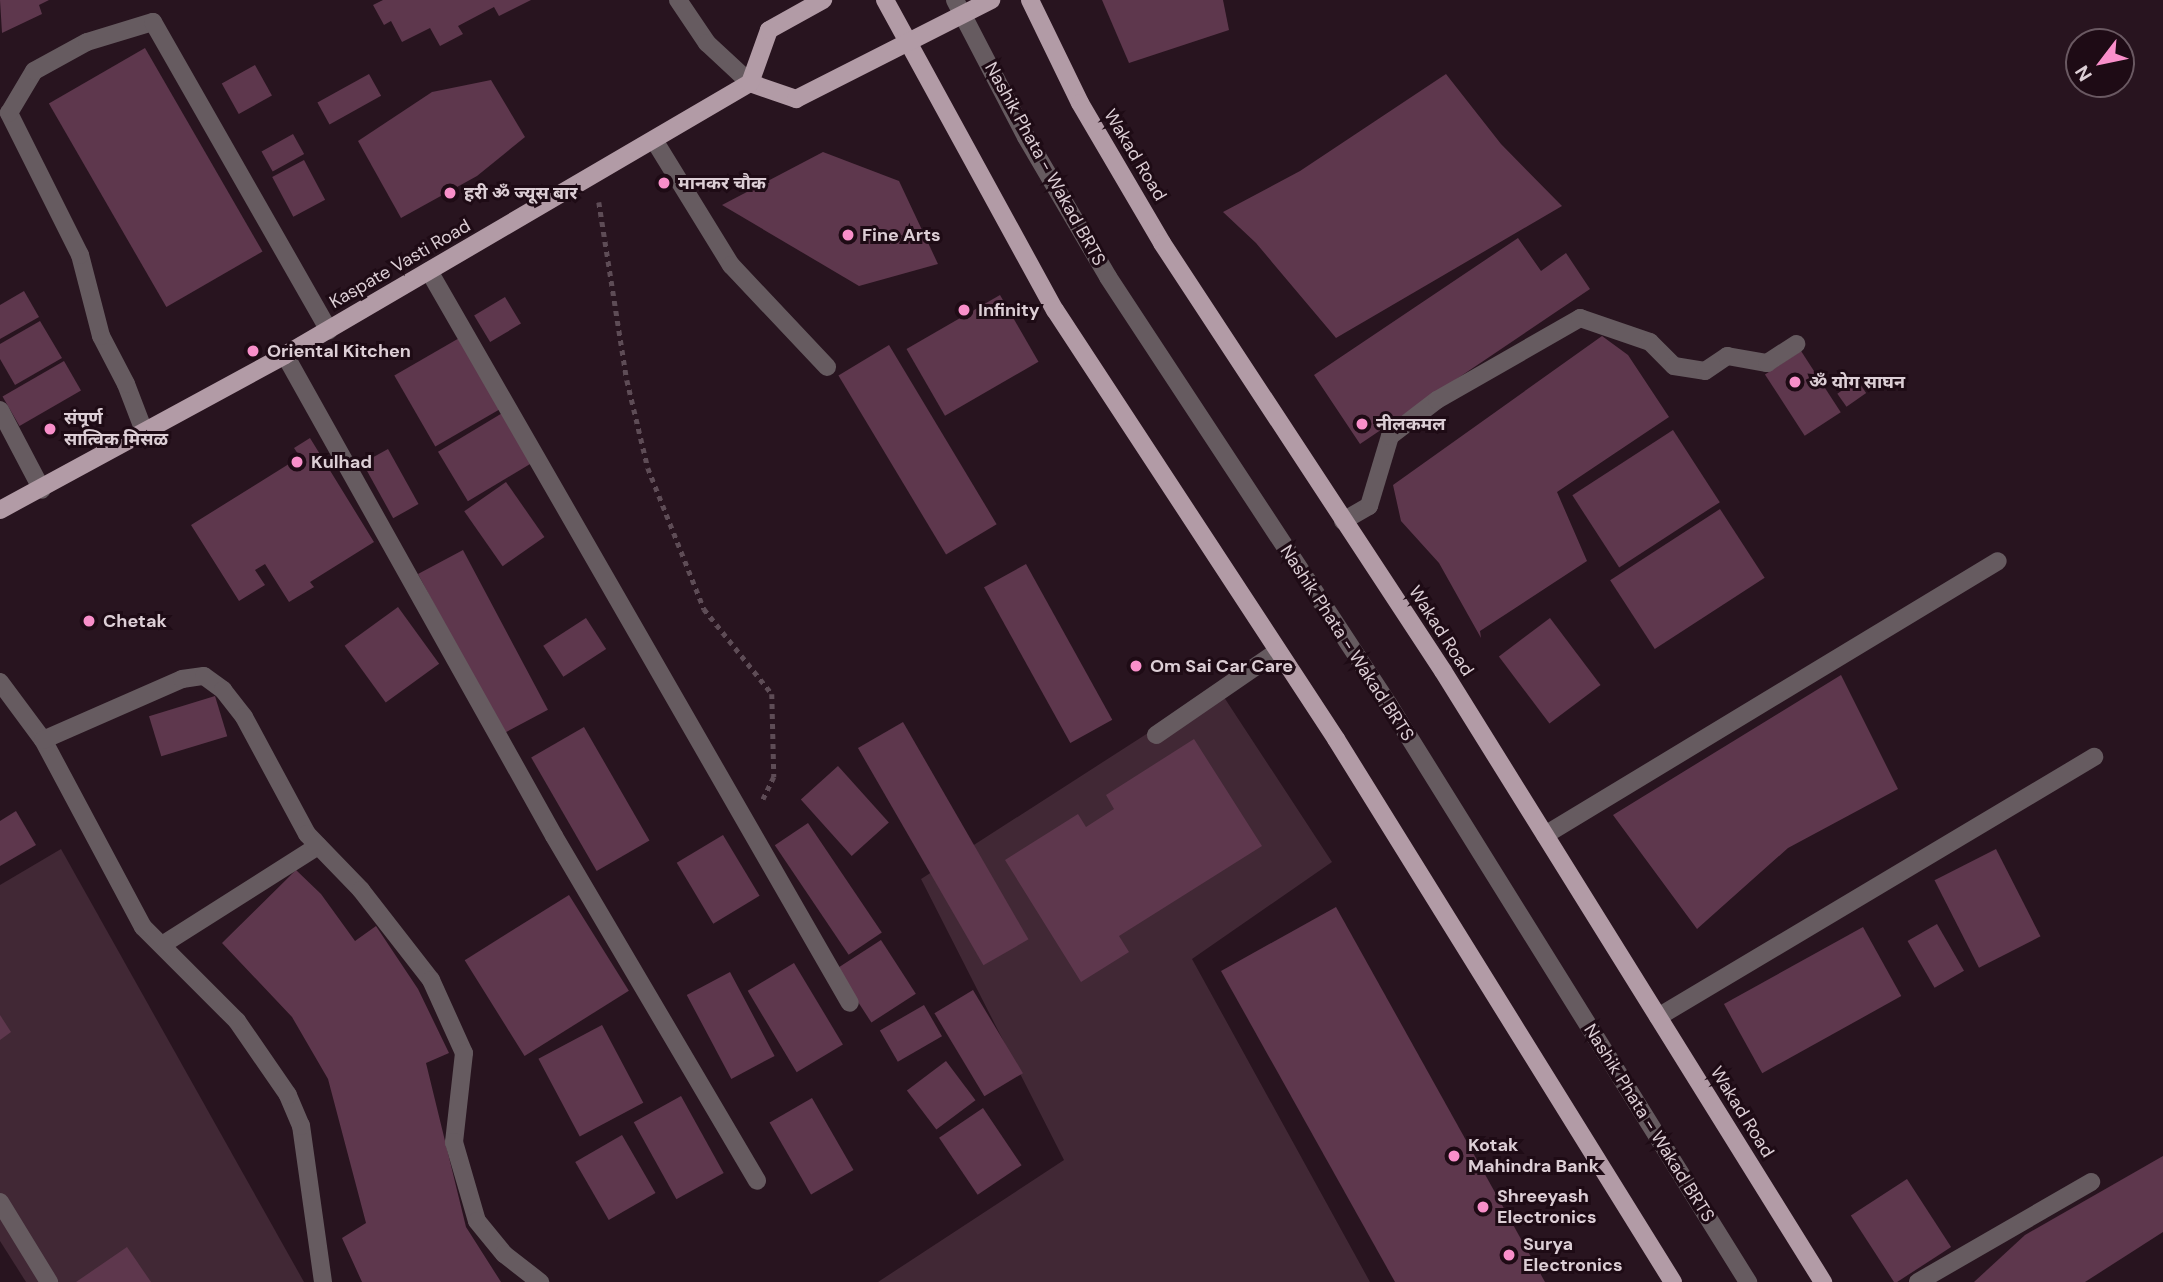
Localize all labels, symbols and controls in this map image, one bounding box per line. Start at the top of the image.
north arrow [2065,28,2135,98]
street label: Nashik Phata - Wakad BRTS [980,59,1110,269]
text: N [2069,61,2098,86]
street label: Wakad Road [1099,105,1171,205]
place label: मानकर चौक [678,172,766,194]
marker: मानकर चौक [656,175,672,191]
place label: हरी ॐ ज्यूस बार [464,182,577,204]
marker: हरी ॐ ज्यूस बार [442,185,458,201]
street label: Kaspate Vasti Road [326,215,474,313]
place label: Fine Arts [862,224,941,246]
marker: Fine Arts [840,227,856,243]
place label: Infinity [978,299,1040,321]
marker: Infinity [956,302,972,318]
place label: Oriental Kitchen [267,340,411,362]
marker: Oriental Kitchen [245,343,261,359]
place label: ॐ योग साघन [1809,371,1905,393]
marker: ॐ योग साघन [1787,374,1803,390]
place label: संपूर्ण सात्विक मिसळ [64,408,168,450]
place label: नीलकमल [1376,413,1446,435]
marker: नीलकमल [1354,416,1370,432]
marker: संपूर्ण सात्विक मिसळ [42,421,58,437]
place label: Kulhad [311,451,372,473]
marker: Kulhad [289,454,305,470]
street label: Nashik Phata - Wakad BRTS [1276,541,1418,745]
street label: Wakad Road [1404,582,1478,680]
place label: Chetak [103,610,167,632]
marker: Chetak [81,613,97,629]
place label: Om Sai Car Care [1150,655,1293,677]
marker: Om Sai Car Care [1128,658,1144,674]
street label: Nashik Phata - Wakad BRTS [1579,1020,1719,1226]
street label: Wakad Road [1706,1063,1778,1161]
place label: Kotak Mahindra Bank [1468,1135,1599,1178]
marker: Kotak Mahindra Bank [1446,1148,1462,1164]
place label: Shreeyash Electronics [1497,1186,1596,1228]
marker: Shreeyash Electronics [1475,1199,1491,1215]
place label: Surya Electronics [1523,1234,1622,1276]
marker: Surya Electronics [1501,1247,1517,1263]

